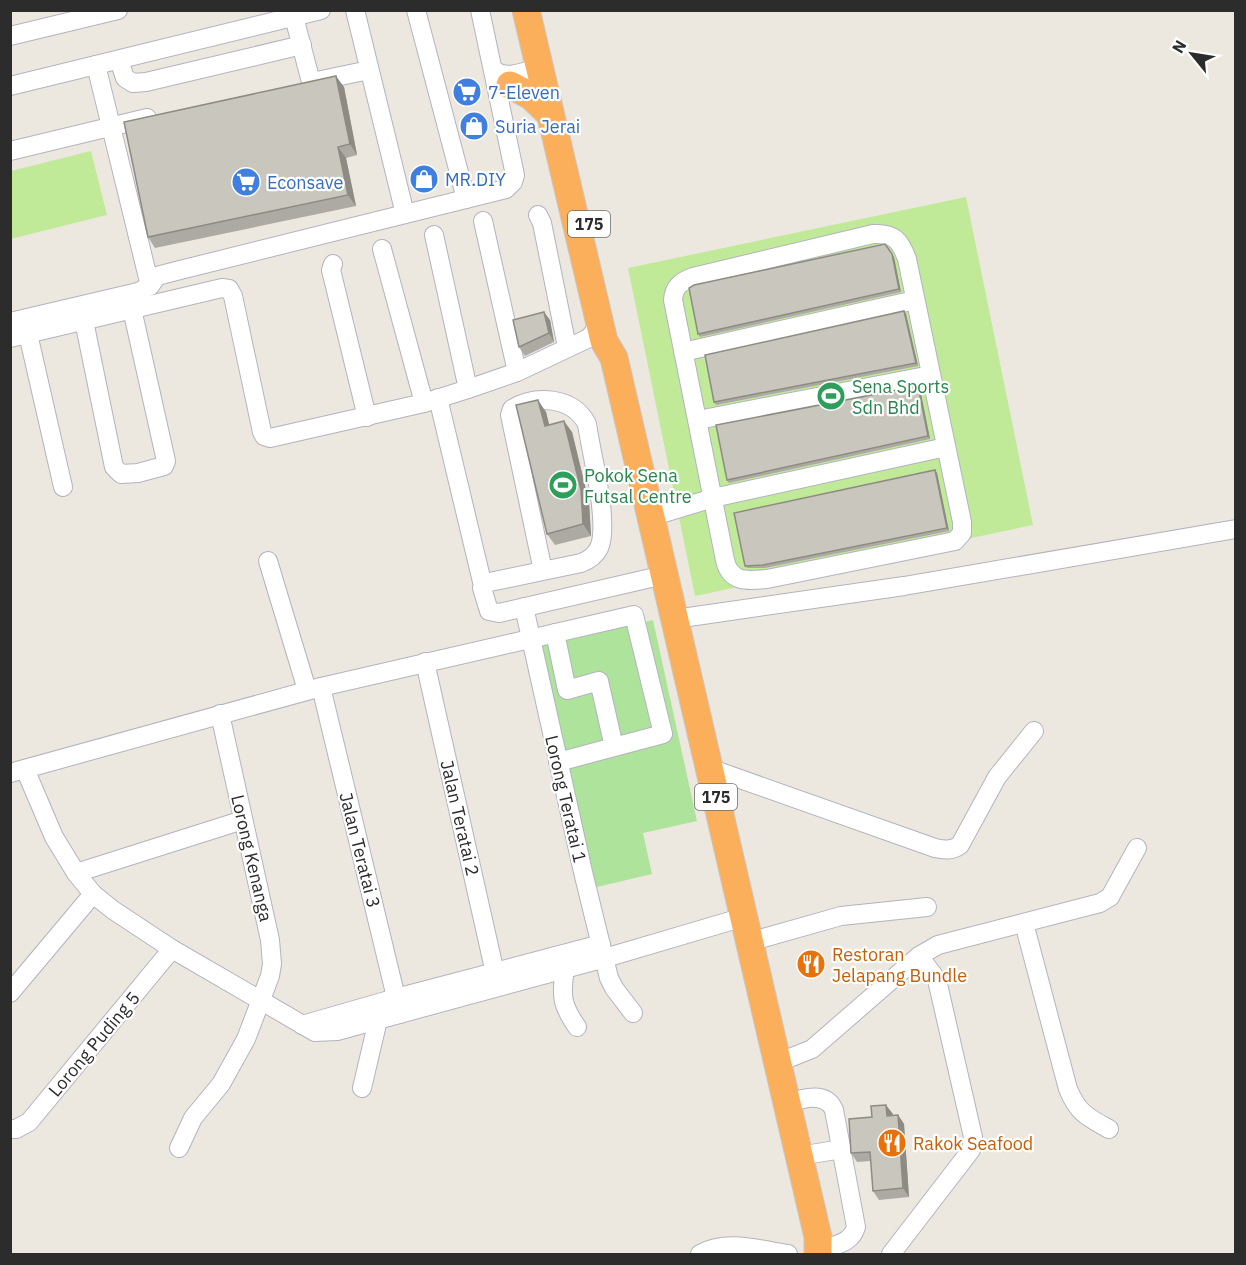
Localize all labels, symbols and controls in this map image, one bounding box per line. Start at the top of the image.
north arrow [1162,24,1222,84]
text: N [1167,36,1191,57]
supermarket icon: 7-Eleven [451,76,483,108]
place label: 7-Eleven [488,81,560,104]
shop icon: Suria Jerai [458,110,490,142]
place label: Suria Jerai [495,115,580,138]
shop icon: MR.DIY [408,163,440,195]
supermarket icon: Econsave [230,166,262,198]
place label: MR.DIY [445,168,506,191]
place label: Econsave [267,171,344,194]
road number: 175 [568,211,610,237]
place label: Sena Sports Sdn Bhd [852,375,949,419]
sports icon: Sena Sports Sdn Bhd [815,380,847,412]
place label: Pokok Sena Futsal Centre [584,464,692,508]
sports icon: Pokok Sena Futsal Centre [547,469,579,501]
street label: Lorong Teratai 1 [540,733,592,865]
street label: Jalan Teratai 2 [435,758,485,878]
road number: 175 [695,784,737,810]
street label: Jalan Teratai 3 [335,790,385,910]
street label: Lorong Kenanga [226,792,278,924]
place label: Restoran Jelapang Bundle [832,943,967,987]
restaurant icon: Restoran Jelapang Bundle [795,948,827,980]
street label: Lorong Puding 5 [43,987,145,1101]
restaurant icon: Rakok Seafood [876,1127,908,1159]
place label: Rakok Seafood [913,1132,1033,1155]

